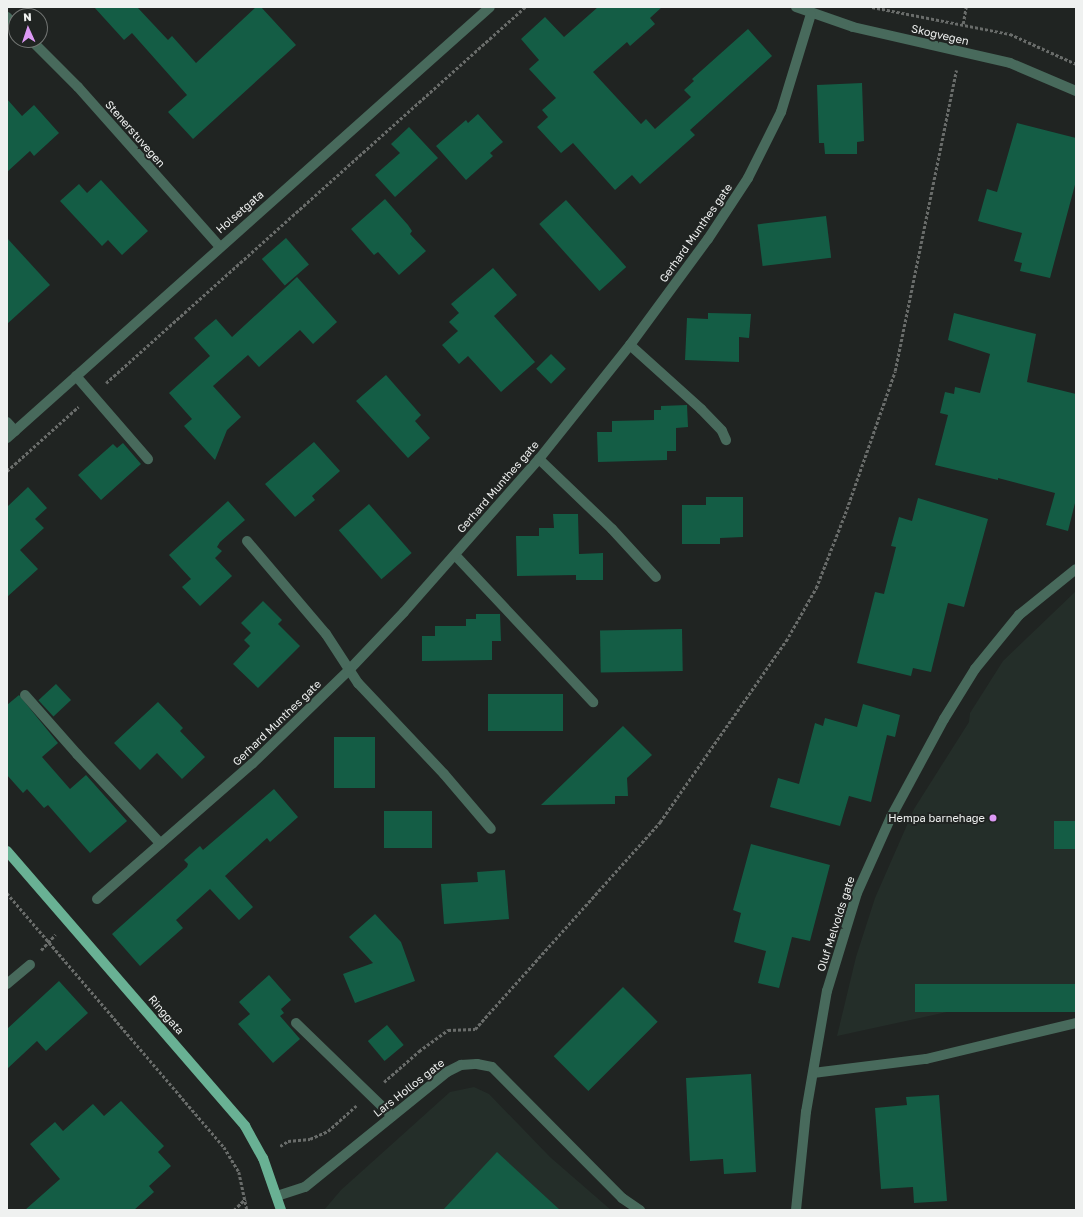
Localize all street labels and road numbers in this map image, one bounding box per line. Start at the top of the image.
street label: Skogvegen [910,22,970,48]
street label: Stenerstuvegen [102,98,168,170]
street label: Gerhard Munthes gate [657,181,735,285]
street label: Holsetgata [214,188,266,236]
street label: Gerhard Munthes gate [454,438,542,536]
street label: Gerhard Munthes gate [230,677,324,769]
street label: Oluf Melvolds gate [814,875,858,973]
street label: Ringgata [145,993,187,1037]
street label: Lars Hollos gate [371,1056,447,1120]

